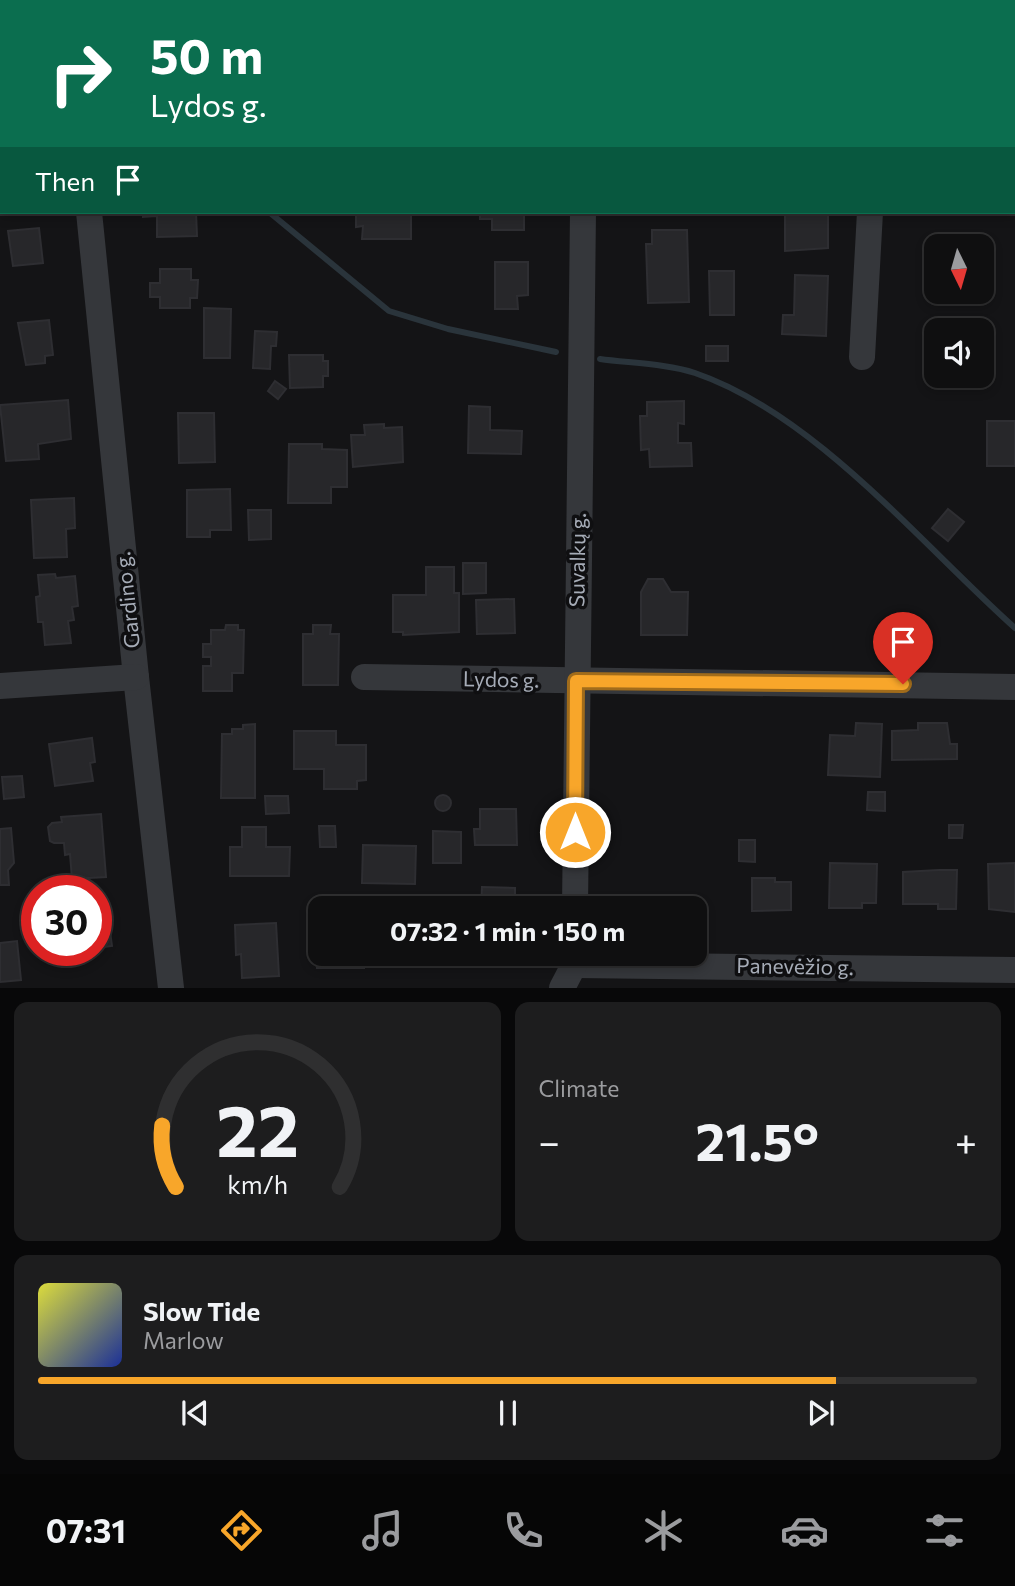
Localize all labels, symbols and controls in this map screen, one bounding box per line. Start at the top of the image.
text: 50 m [150,24,263,84]
icon: right [35,28,126,119]
text: Lydos g. [150,84,266,124]
icon: arrive [109,161,147,199]
text: Then [35,165,95,196]
north arrow [924,234,994,304]
map controls [924,234,994,388]
button: sound [924,318,994,388]
street label: Suvalkų g. [563,513,590,607]
street label: Gardino g. [109,551,144,650]
pin [873,612,933,684]
icon: arrive [884,623,922,661]
street label: Lydos g. [463,665,539,692]
position arrow [538,795,612,869]
speed limit sign: 30 [21,875,112,966]
text: 07:32 · 1 min · 150 m [390,915,625,946]
street label: Panevėžio g. [736,952,854,979]
text: Climate [539,1074,620,1102]
text: 22 [216,1084,299,1173]
text: 21.5° [696,1108,819,1172]
text: − [539,1117,560,1164]
text: + [955,1117,977,1164]
text: km/h [227,1169,288,1199]
text: Slow Tide [143,1295,260,1326]
text: Marlow [143,1326,224,1354]
icon: previous [176,1394,214,1432]
icon: pause [489,1394,527,1432]
icon: next [802,1394,840,1432]
icon: directions [217,1506,266,1555]
icon: music [358,1506,407,1555]
icon: phone [499,1506,548,1555]
icon: climate [639,1506,688,1555]
icon: car [780,1506,829,1555]
icon: filters [920,1506,969,1555]
text: 07:31 [46,1510,126,1550]

